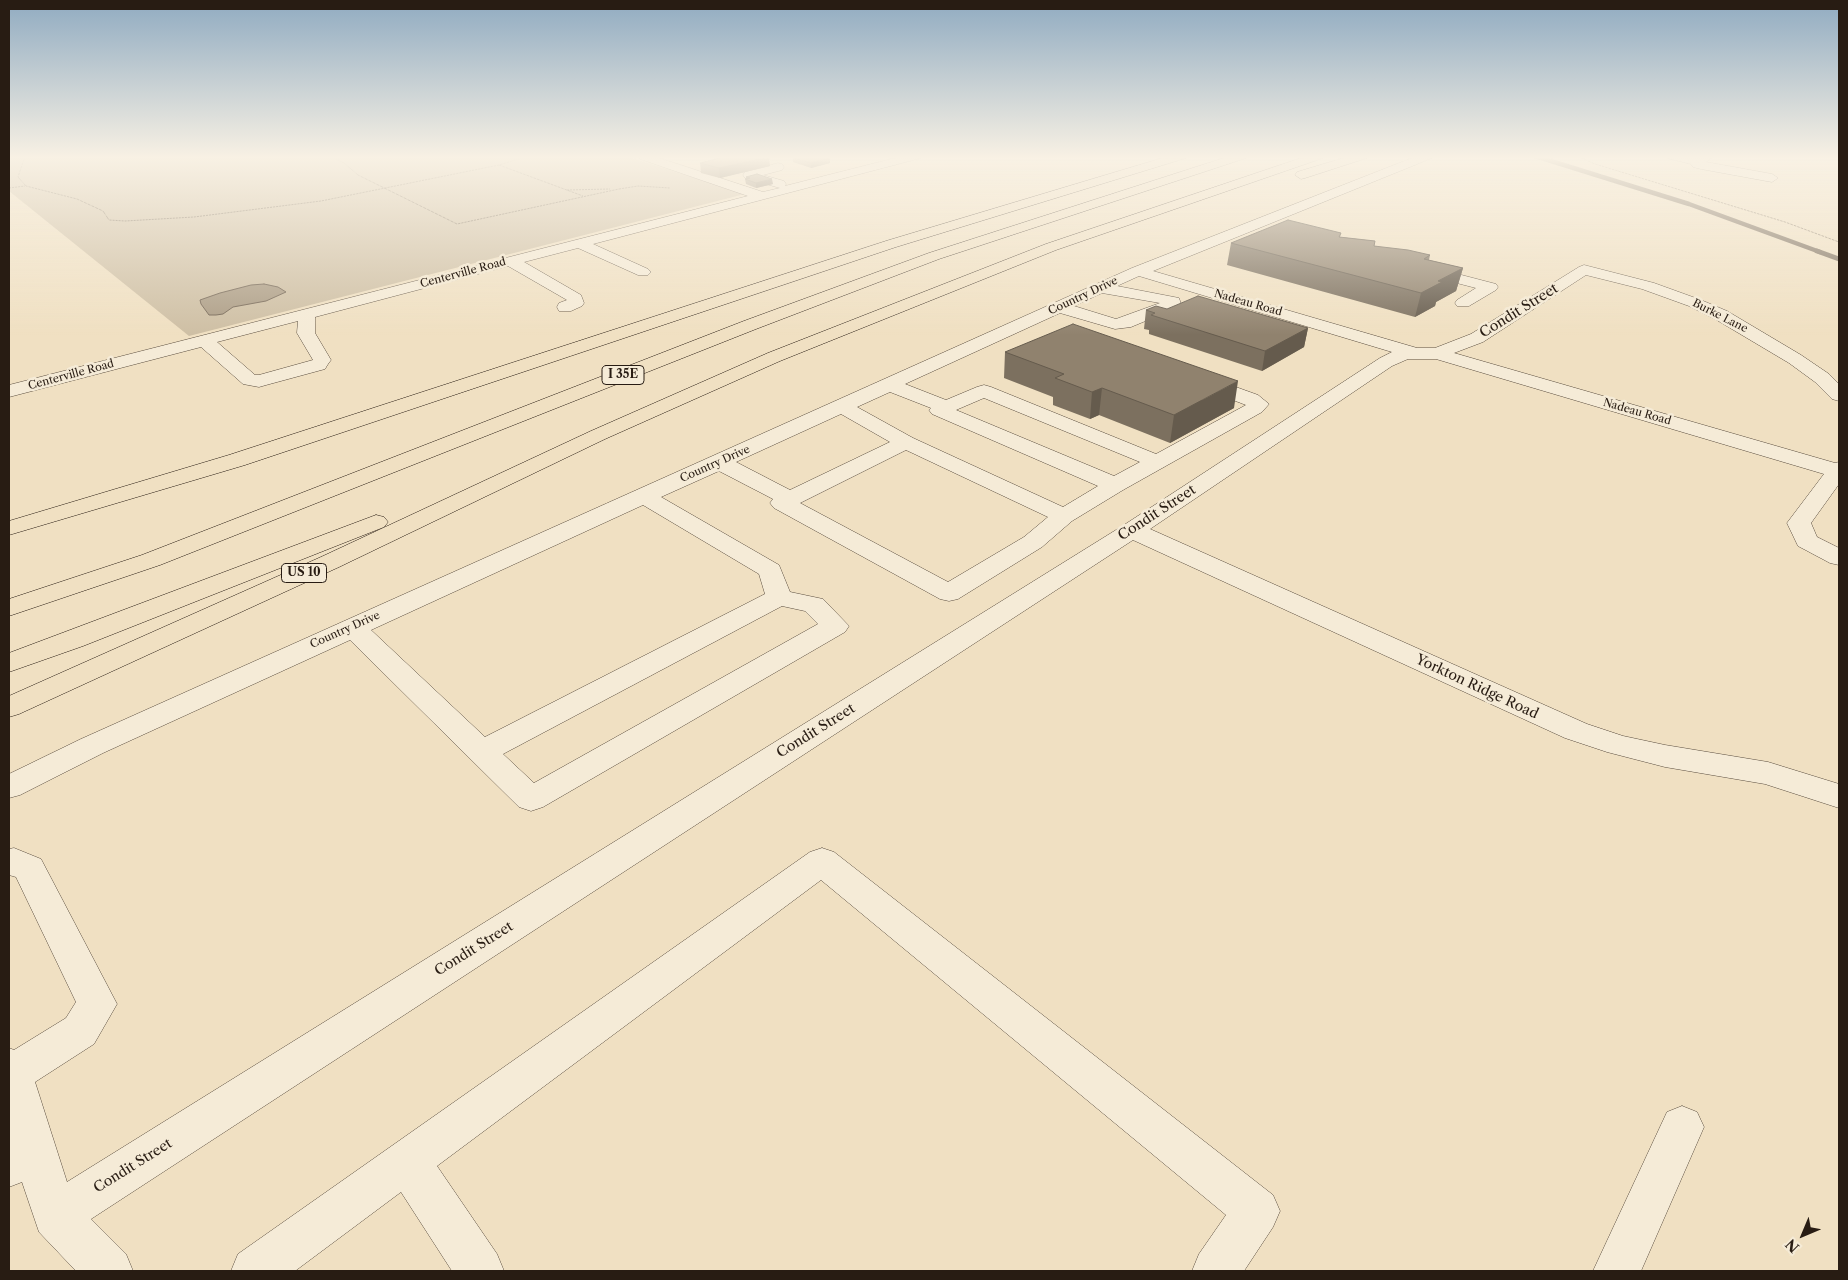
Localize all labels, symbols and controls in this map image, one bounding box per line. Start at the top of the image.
street label: Centerville Road [419,255,507,291]
street label: Country Drive [1046,274,1120,318]
street label: Condit Street [1477,280,1561,342]
street label: Nadeau Road [1212,287,1284,319]
street label: Burke Lane [1690,296,1750,336]
street label: Centerville Road [27,357,115,393]
road number: I 35E [602,366,644,384]
street label: Nadeau Road [1601,396,1673,428]
street label: Country Drive [678,443,752,485]
street label: Condit Street [1115,482,1199,544]
road number: US 10 [282,564,326,582]
street label: Country Drive [308,609,382,651]
street label: Yorkton Ridge Road [1413,651,1541,723]
street label: Condit Street [774,700,858,762]
street label: Condit Street [432,918,516,980]
street label: Condit Street [91,1135,175,1197]
north arrow [1778,1210,1828,1260]
text: N [1782,1235,1803,1256]

